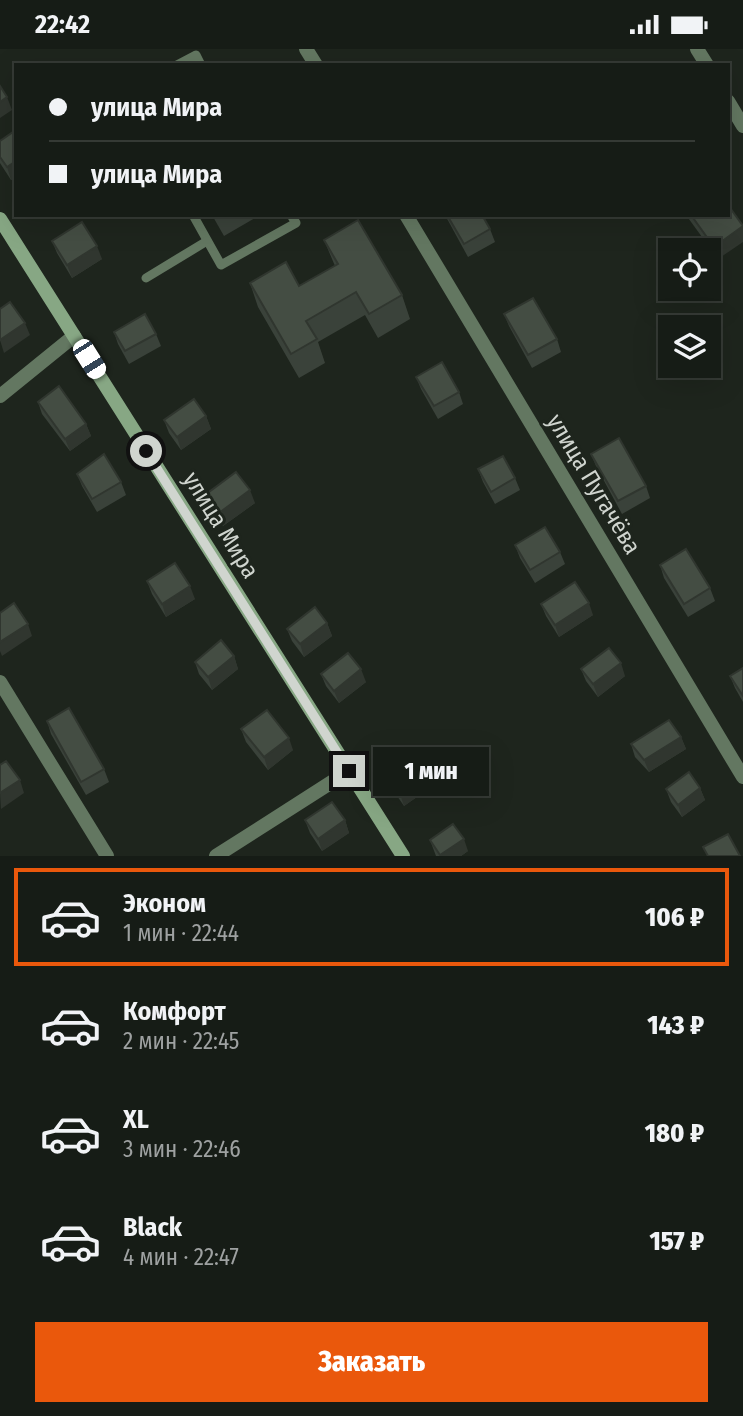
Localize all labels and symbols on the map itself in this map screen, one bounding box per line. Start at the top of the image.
car [69,336,110,382]
street label: улица Пугачёва [541,409,647,559]
route start [130,435,162,467]
street label: улица Мира [177,467,265,583]
callout: 1 мин [374,747,489,795]
route end [333,755,365,787]

